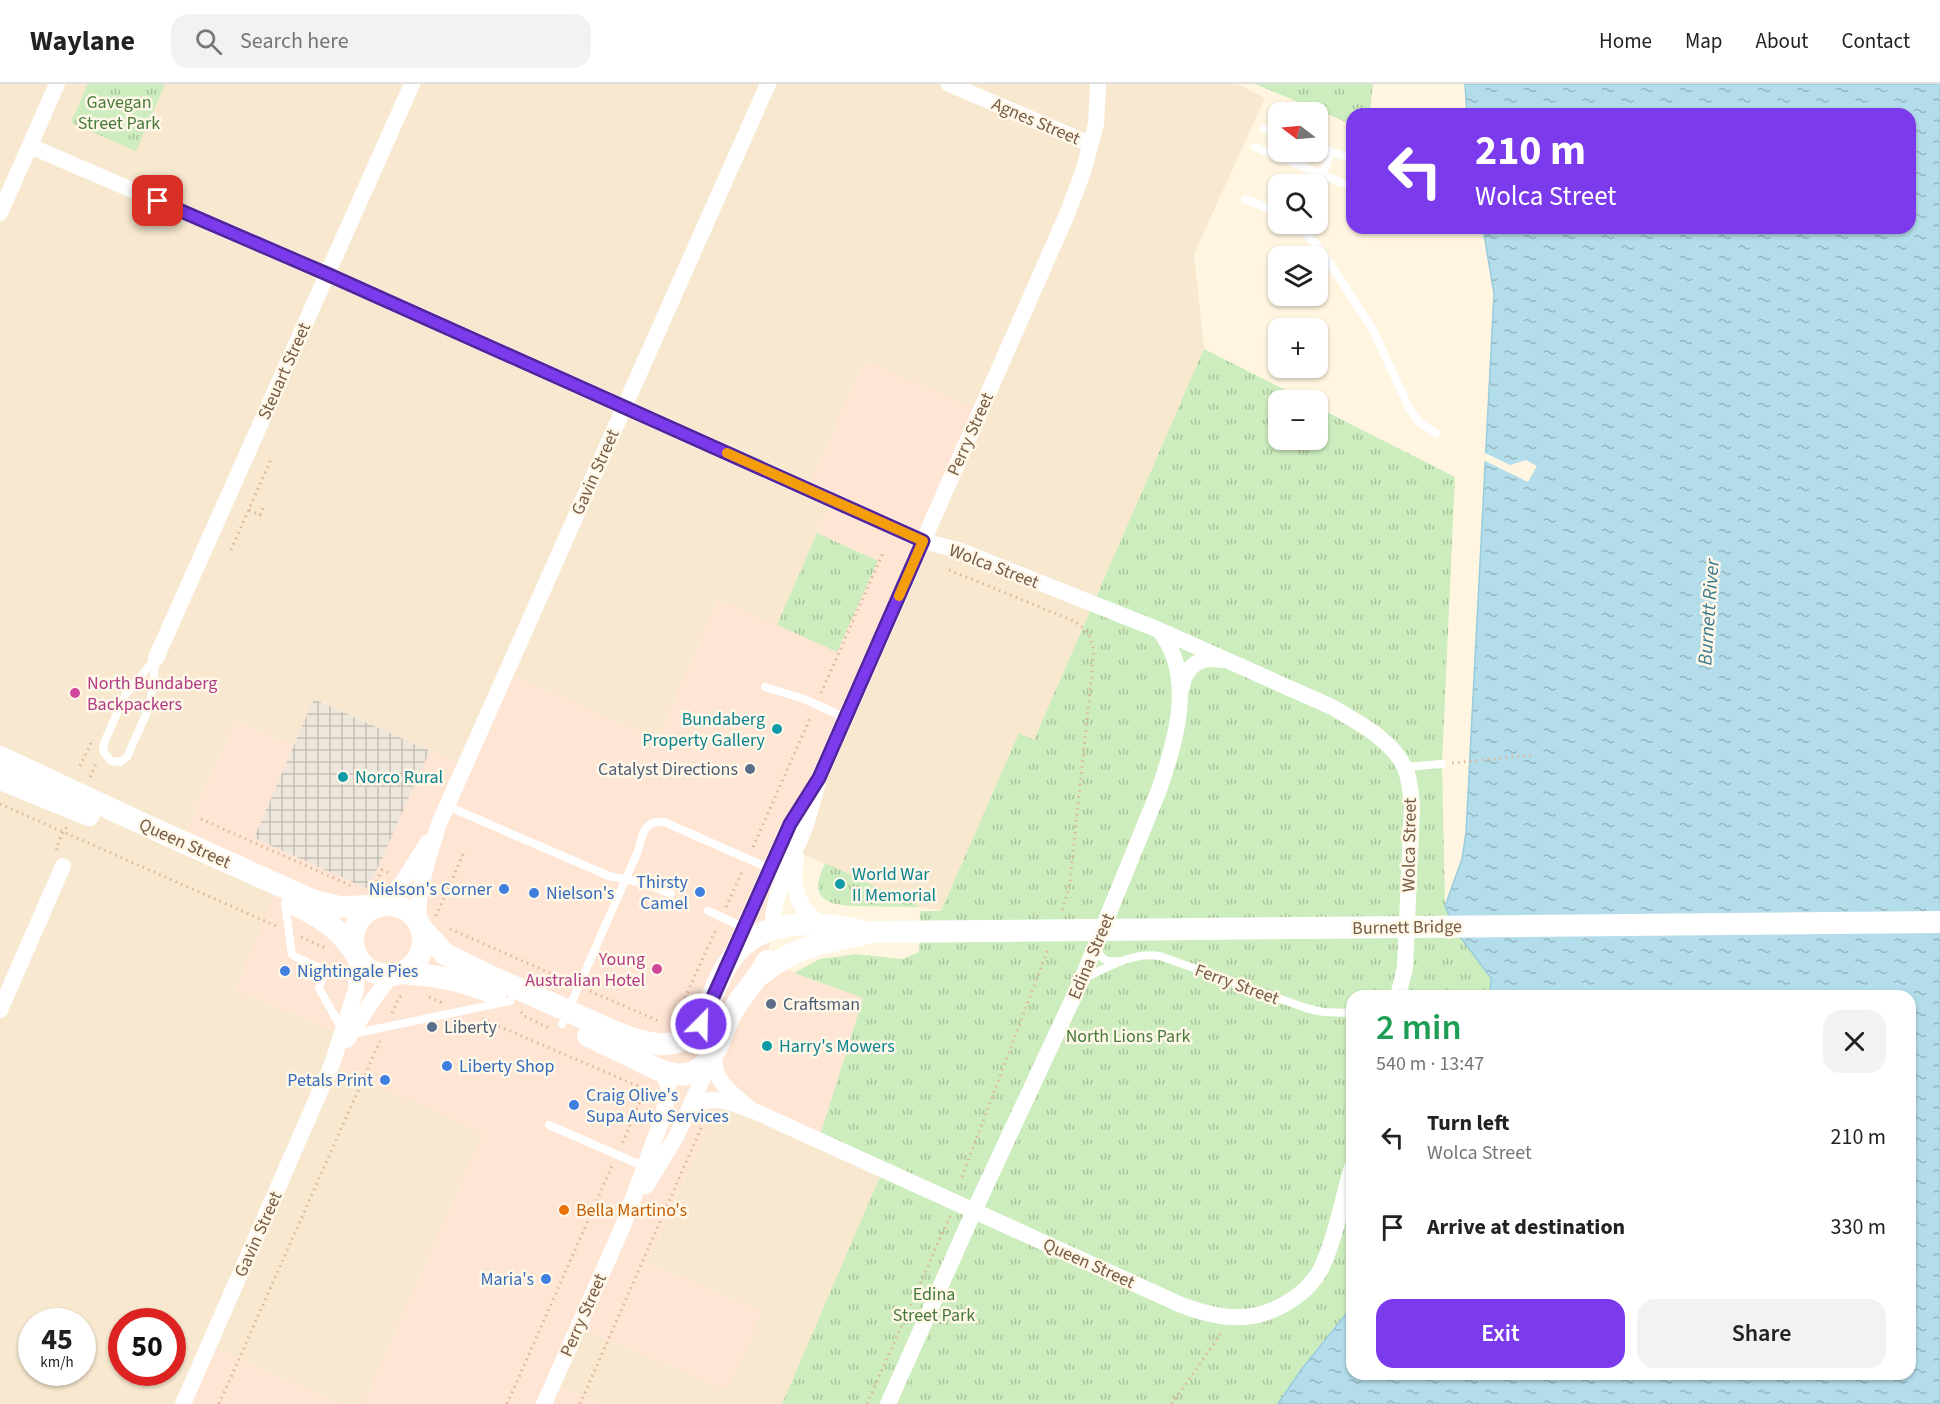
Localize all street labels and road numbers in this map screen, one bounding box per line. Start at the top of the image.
street label: Agnes Street [988,92,1084,151]
street label: Steuart Street [252,319,317,424]
street label: Perry Street [941,389,1000,480]
street label: Gavin Street [565,425,625,519]
street label: Wolca Street [945,538,1042,595]
street label: Wolca Street [1396,798,1423,892]
street label: Queen Street [135,812,235,875]
street label: Edina Street [1062,909,1121,1003]
street label: Burnett Bridge [1352,914,1462,941]
street label: Ferry Street [1191,958,1282,1011]
street label: Gavin Street [228,1187,288,1281]
street label: Queen Street [1039,1232,1139,1295]
street label: Perry Street [554,1270,613,1361]

